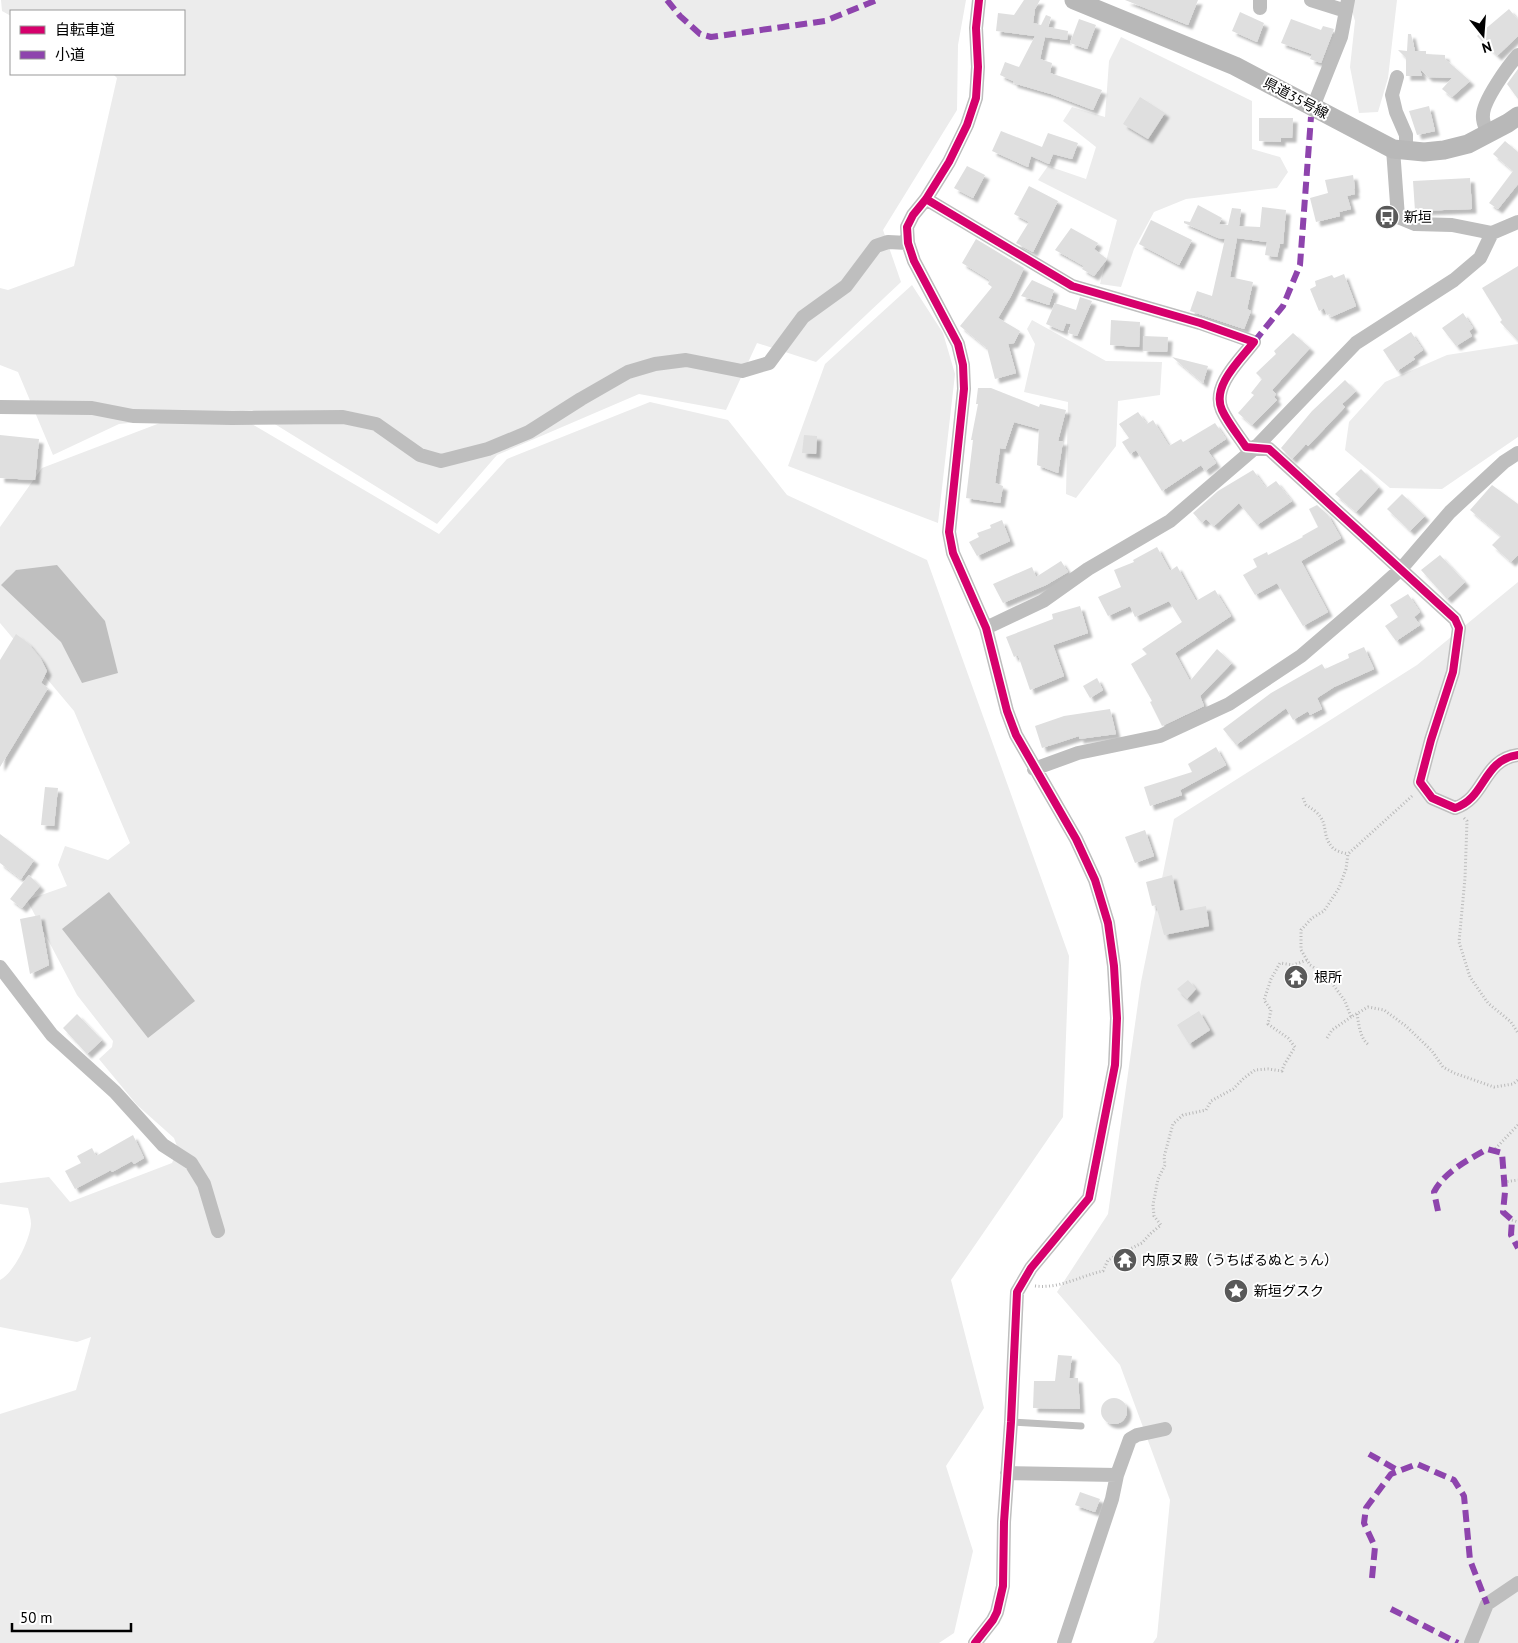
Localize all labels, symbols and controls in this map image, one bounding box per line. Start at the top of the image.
legend [10,10,185,75]
north arrow [1458,10,1508,60]
text: 自転車道 [55,20,115,39]
text: N [1480,37,1494,57]
text: 小道 [55,45,85,64]
street label: 県道35号線 [1260,73,1332,123]
bus stop icon: 新垣 [1374,204,1400,230]
place label: 新垣 [1404,208,1432,226]
temple icon: 根所 [1283,964,1309,990]
place label: 根所 [1314,968,1342,986]
temple icon: 内原ヌ殿（うちばるぬとぅん） [1112,1247,1138,1273]
place label: 内原ヌ殿（うちばるぬとぅん） [1142,1251,1338,1269]
place icon: 新垣グスク [1223,1278,1249,1304]
place label: 新垣グスク [1254,1282,1324,1300]
scale bar [12,1600,131,1632]
text: 50 m [20,1608,53,1627]

